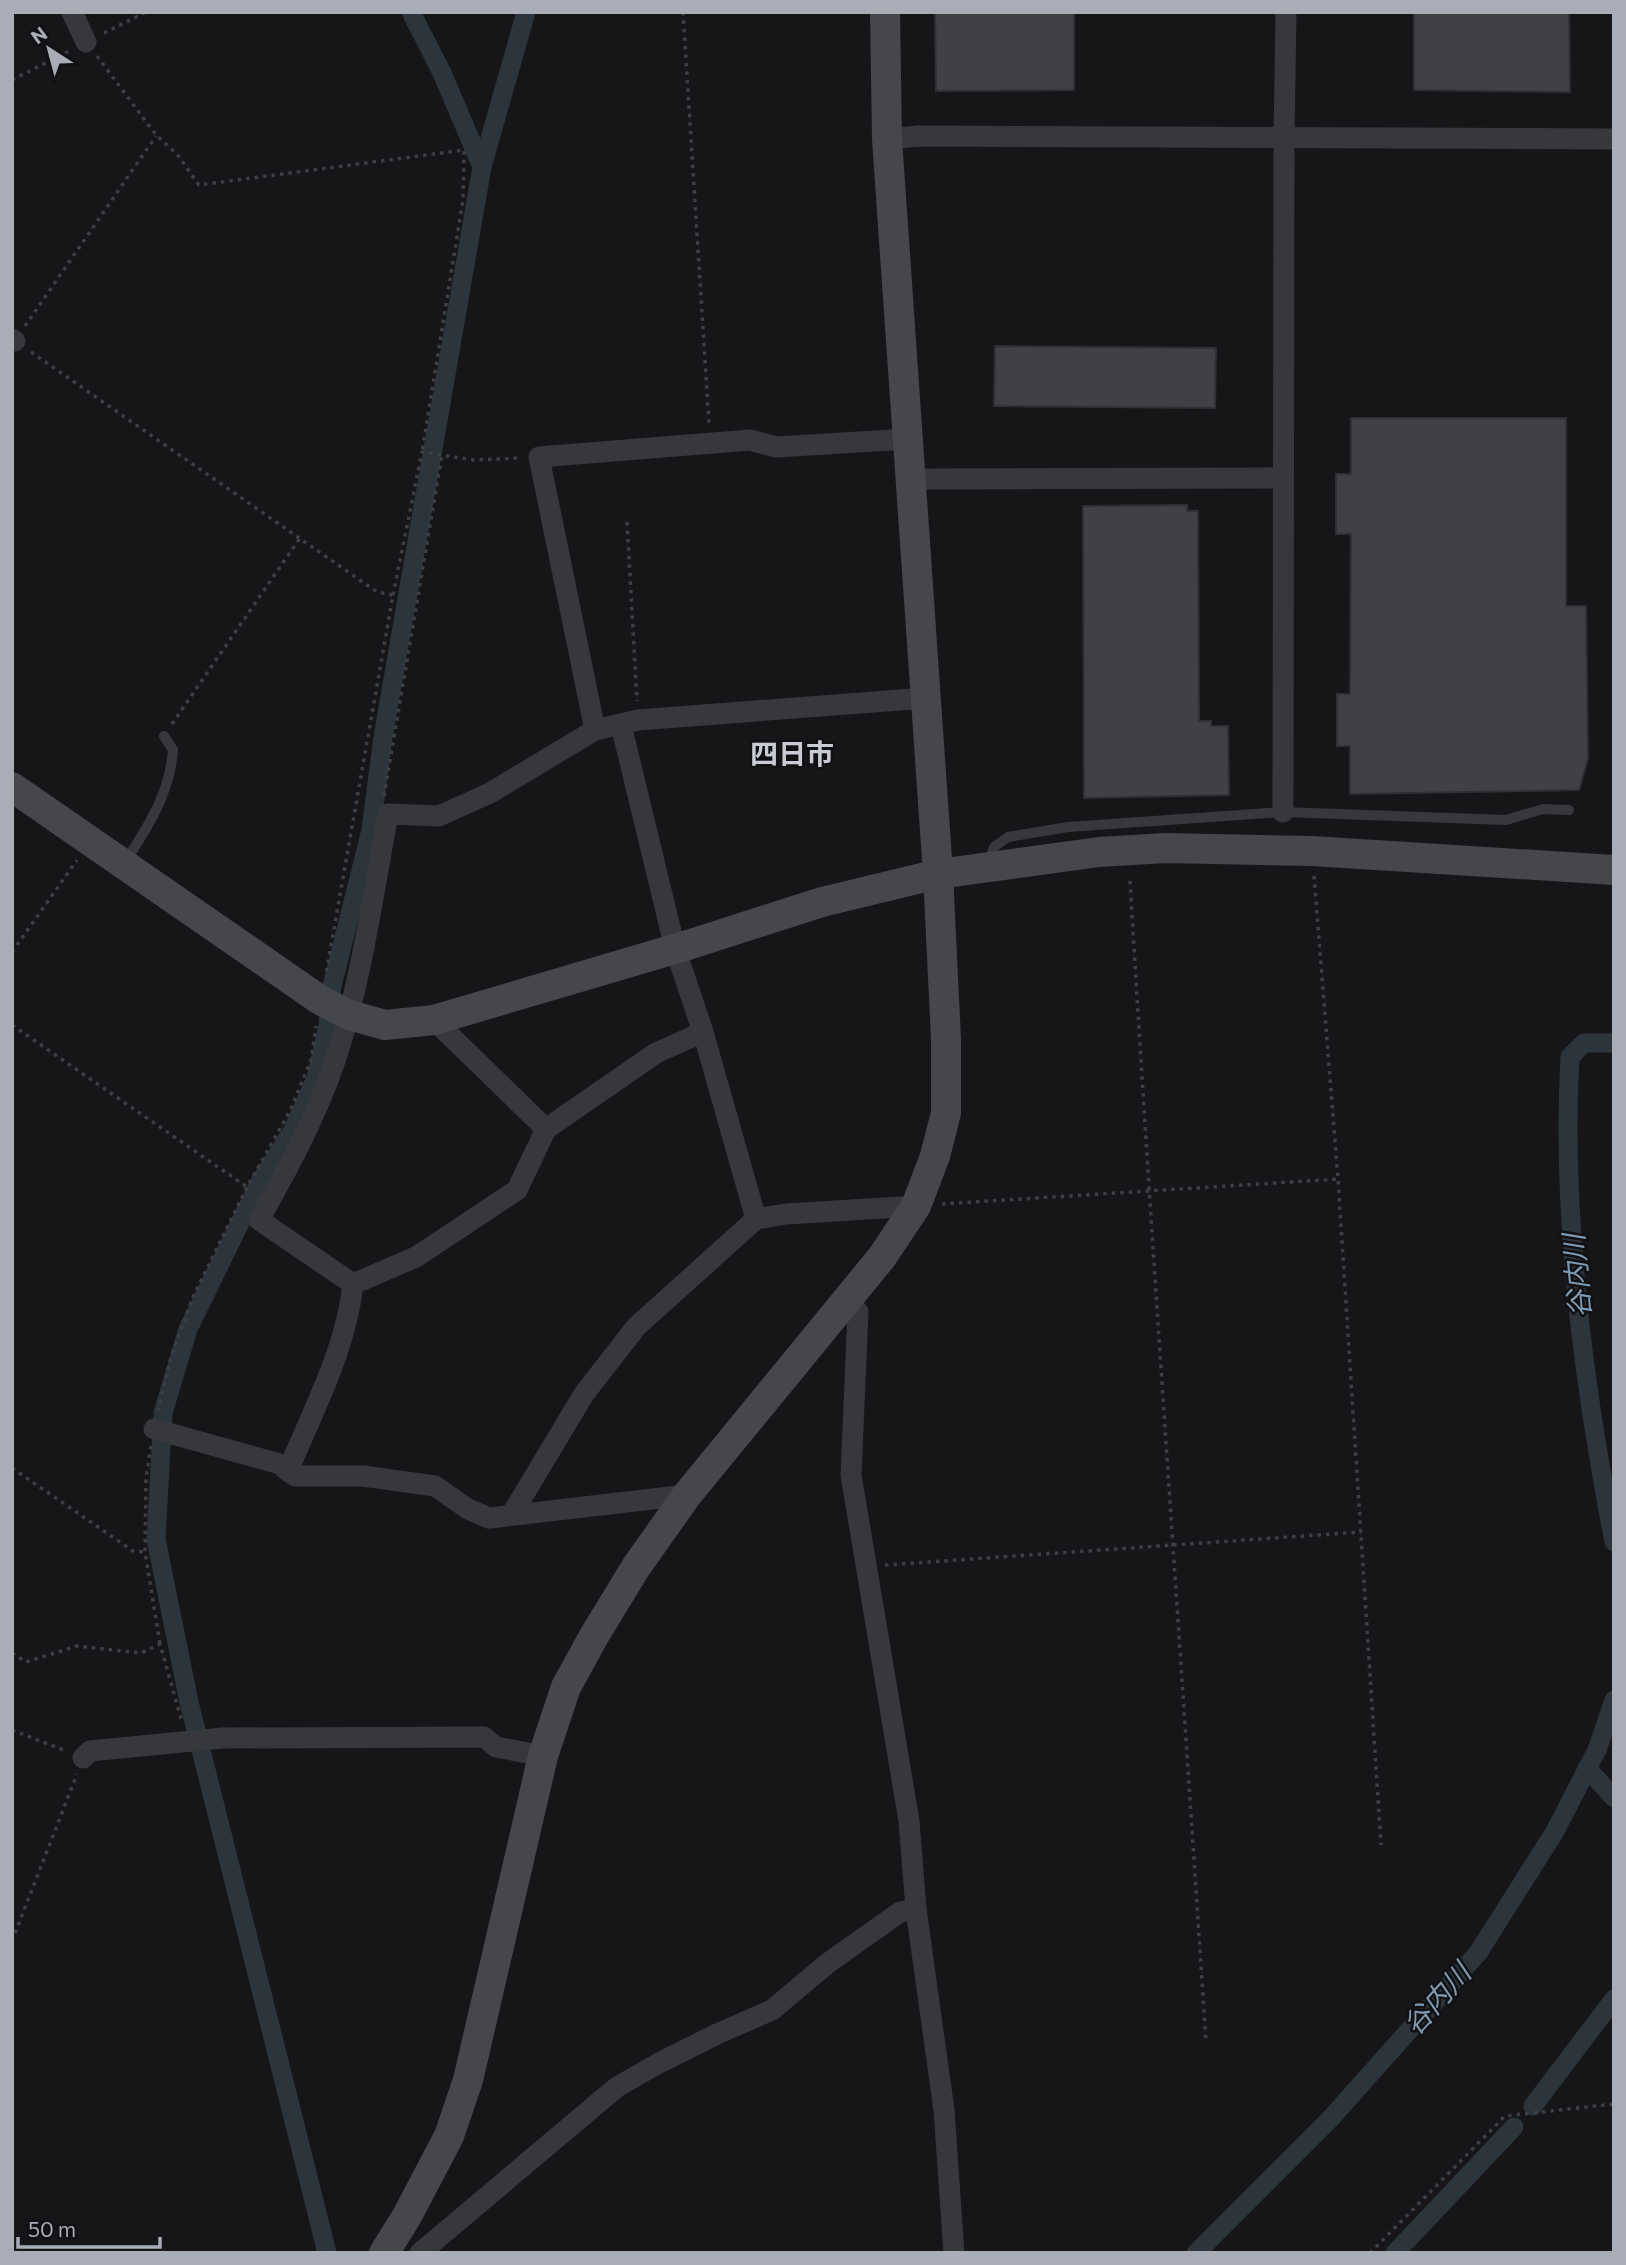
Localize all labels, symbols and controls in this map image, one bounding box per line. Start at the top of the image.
north arrow [14,14,84,84]
text: N [26,21,51,48]
district label: 四日市 [750,736,834,770]
water label: 谷内川 [1555,1230,1597,1319]
water label: 谷内川 [1396,1954,1479,2041]
scale bar [18,2206,159,2250]
text: 50 m [28,2216,76,2241]

